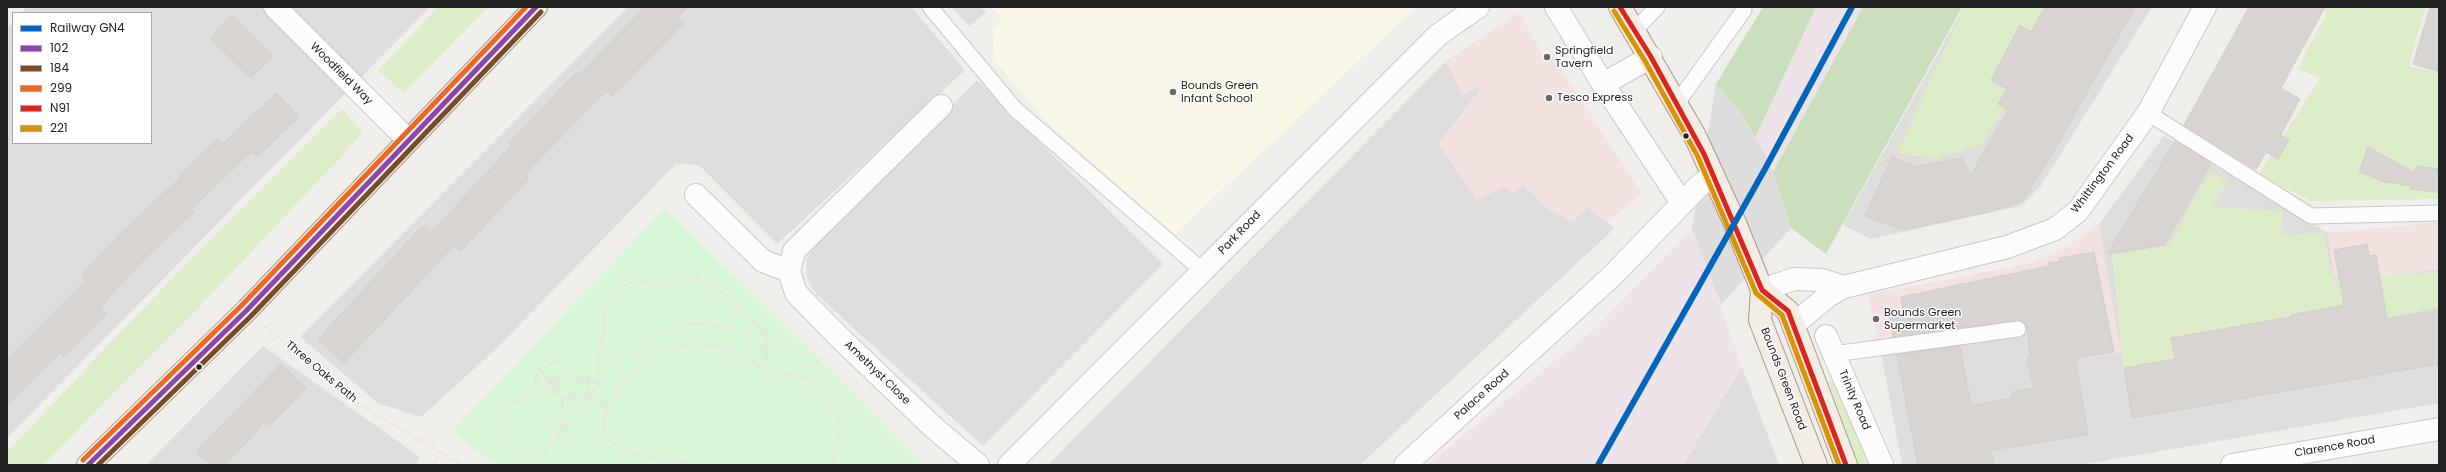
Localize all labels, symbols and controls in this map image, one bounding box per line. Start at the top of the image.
legend [12,12,152,144]
text: Railway GN4 [50,19,125,36]
text: 102 [50,39,68,56]
street label: Woodfield Way [307,40,375,108]
place label: Springfield Tavern [1555,44,1613,70]
marker: Springfield Tavern [1542,52,1552,62]
text: 184 [50,59,69,76]
text: 299 [50,79,72,96]
place label: Bounds Green Infant School [1181,79,1258,105]
marker: Bounds Green Infant School [1168,87,1178,97]
place label: Tesco Express [1557,91,1633,105]
marker: Tesco Express [1544,93,1554,103]
text: N91 [50,99,70,116]
text: 221 [50,119,68,136]
unlabelled marker [1681,131,1691,141]
street label: Whittington Road [2069,132,2137,216]
street label: Park Road [1216,209,1264,257]
place label: Bounds Green Supermarket [1884,306,1961,332]
marker: Bounds Green Supermarket [1871,314,1881,324]
street label: Bounds Green Road [1757,326,1809,432]
street label: Three Oaks Path [283,338,359,406]
street label: Amethyst Close [841,338,913,408]
unlabelled marker [194,362,204,372]
street label: Palace Road [1452,367,1512,423]
street label: Trinity Road [1835,368,1873,432]
street label: Clarence Road [2294,433,2376,461]

